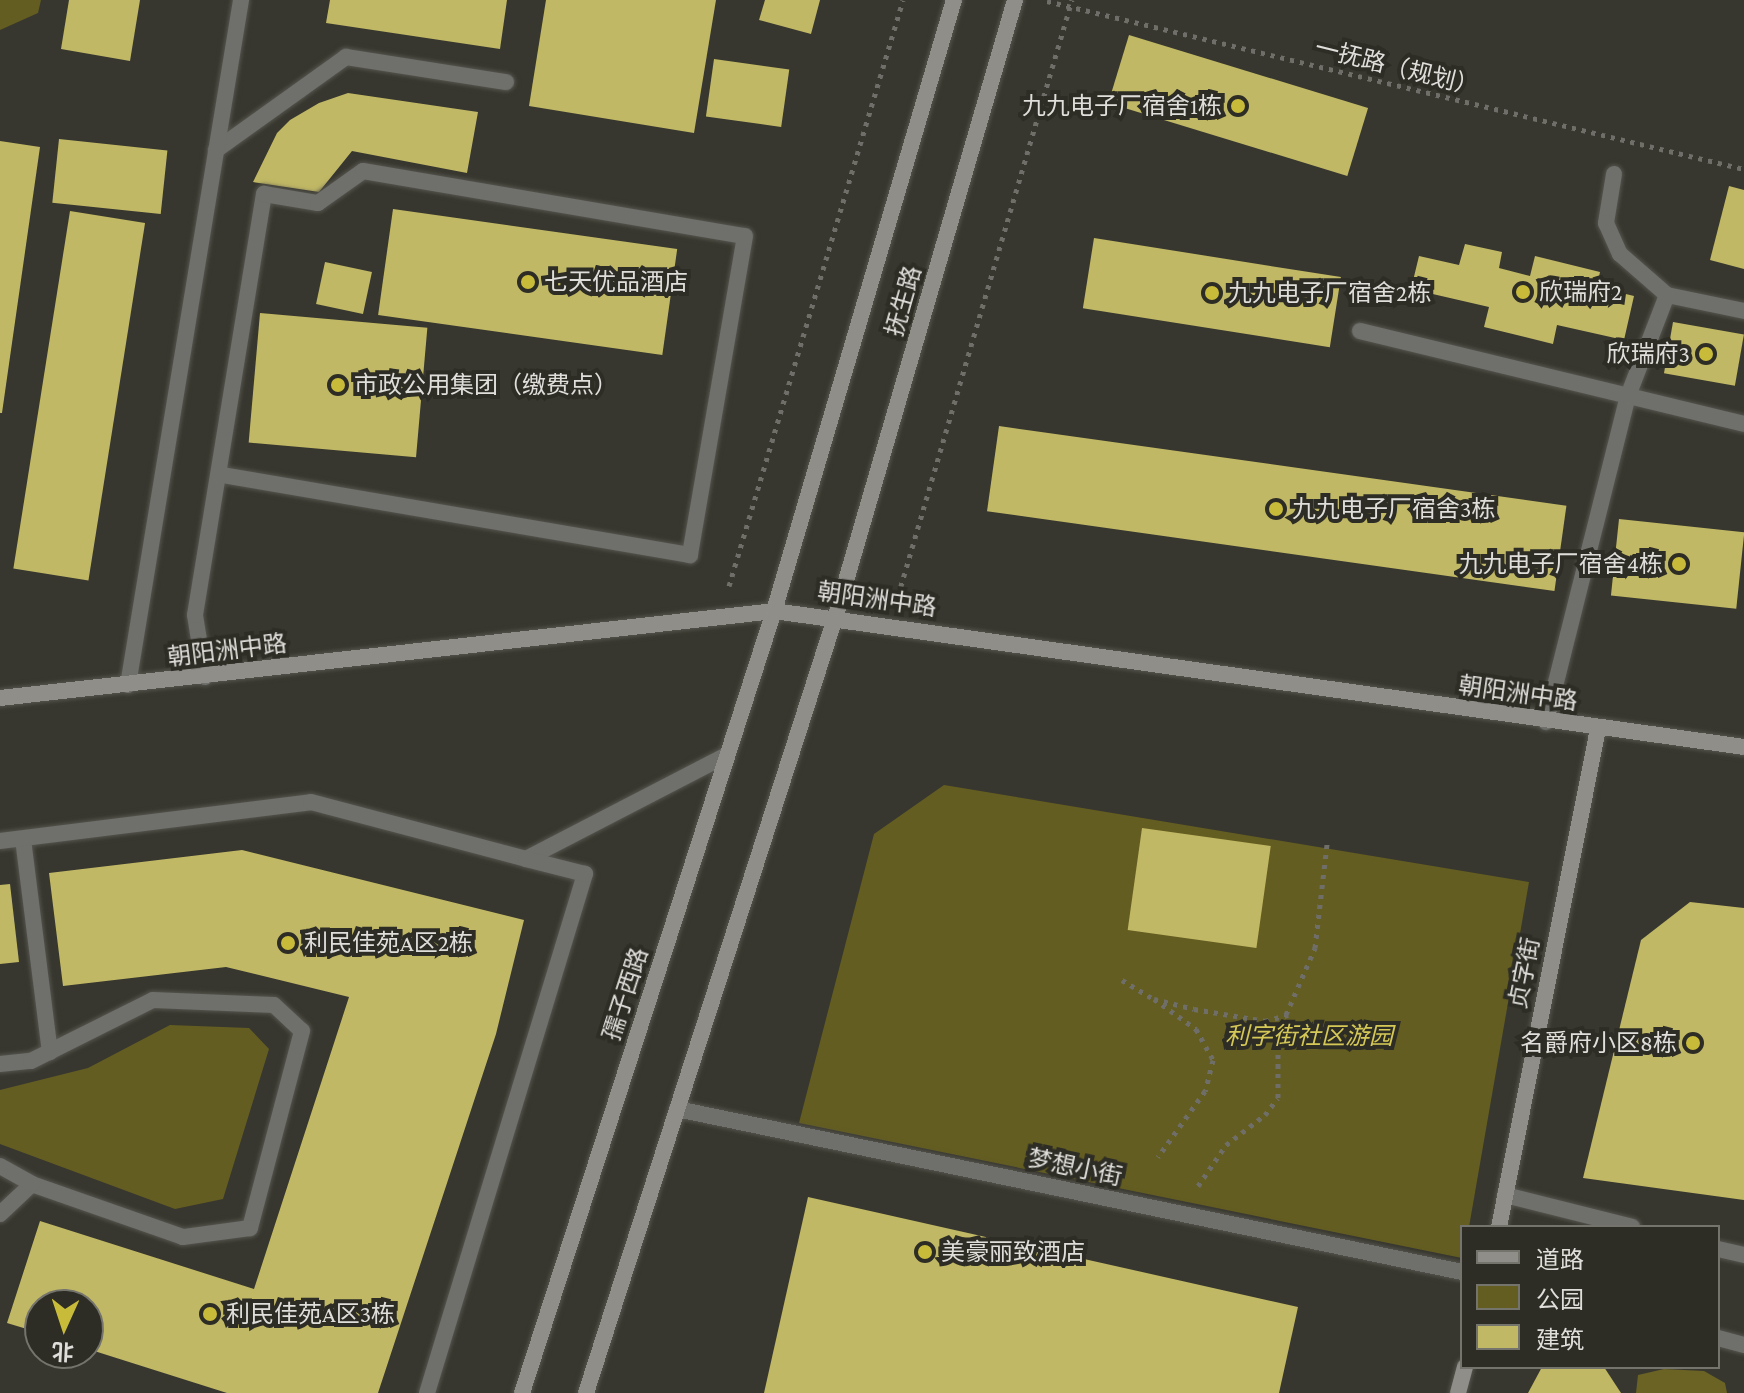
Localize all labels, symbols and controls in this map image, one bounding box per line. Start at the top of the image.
street label: 一抚路（规划） [1312,33,1482,101]
place label: 九九电子厂宿舍1栋 [1022,92,1222,120]
marker: 九九电子厂宿舍1栋 [1229,97,1247,115]
street label: 抚生路 [879,262,927,340]
place label: 七天优品酒店 [544,268,688,296]
marker: 七天优品酒店 [519,273,537,291]
place label: 欣瑞府2 [1539,278,1622,306]
place label: 九九电子厂宿舍2栋 [1228,279,1431,307]
marker: 欣瑞府2 [1514,283,1532,301]
marker: 九九电子厂宿舍2栋 [1203,284,1221,302]
place label: 欣瑞府3 [1607,340,1690,368]
marker: 欣瑞府3 [1697,345,1715,363]
place label: 市政公用集团（缴费点） [354,371,618,399]
marker: 市政公用集团（缴费点） [329,376,347,394]
place label: 九九电子厂宿舍3栋 [1292,495,1495,523]
marker: 九九电子厂宿舍3栋 [1267,500,1285,518]
place label: 九九电子厂宿舍4栋 [1459,550,1663,578]
marker: 九九电子厂宿舍4栋 [1670,555,1688,573]
street label: 朝阳洲中路 [816,576,938,622]
street label: 朝阳洲中路 [166,628,288,672]
street label: 朝阳洲中路 [1457,670,1579,716]
place label: 利民佳苑A区2栋 [304,929,473,957]
marker: 利民佳苑A区2栋 [279,934,297,952]
street label: 贞字街 [1503,935,1545,1011]
street label: 孺子西路 [596,944,654,1044]
park label: 利字街社区游园 [1225,1022,1393,1050]
place label: 名爵府小区8栋 [1520,1029,1677,1057]
marker: 名爵府小区8栋 [1684,1034,1702,1052]
street label: 梦想小街 [1025,1143,1125,1191]
legend [1460,1225,1720,1369]
place label: 美豪丽致酒店 [941,1238,1085,1266]
marker: 美豪丽致酒店 [916,1243,934,1261]
text: 道路 [1536,1246,1584,1273]
text: 公园 [1536,1286,1584,1313]
north arrow [24,1289,104,1369]
place label: 利民佳苑A区3栋 [226,1300,395,1328]
marker: 利民佳苑A区3栋 [201,1305,219,1323]
text: 建筑 [1536,1326,1584,1353]
text: 北 [51,1338,74,1365]

